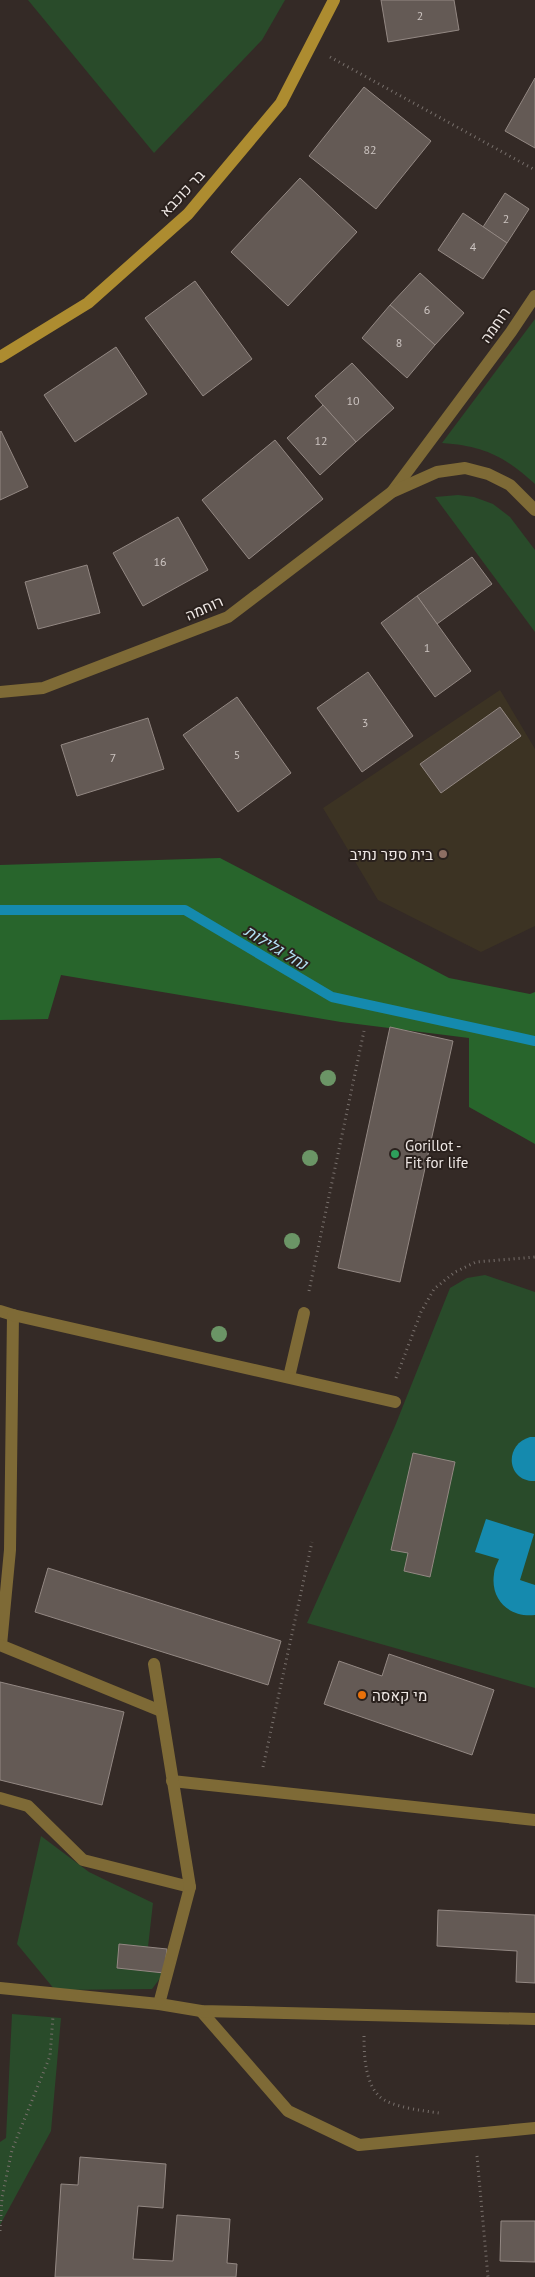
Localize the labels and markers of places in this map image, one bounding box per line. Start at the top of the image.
place label: בית ספר נתיב [350,845,433,864]
marker: בית ספר נתיב [437,848,449,860]
place label: Gorillot - Fit for life [405,1136,468,1172]
marker: Gorillot - Fit for life [389,1148,401,1160]
place label: מי קאסה [372,1686,427,1705]
marker: מי קאסה [356,1689,368,1701]

